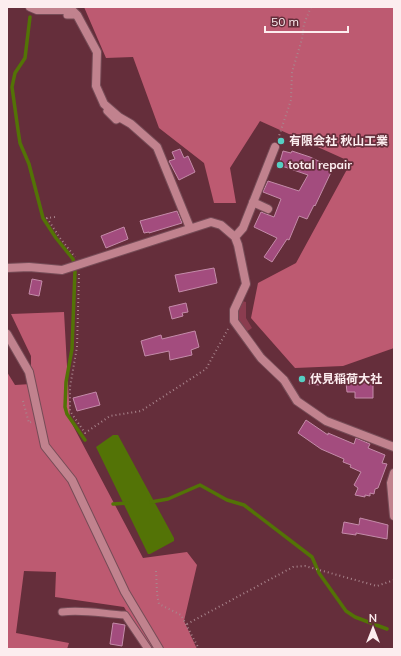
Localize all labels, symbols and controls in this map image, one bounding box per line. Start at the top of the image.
scale bar [265,8,348,34]
text: 50 m [271,14,299,29]
place label: 有限会社 秋山工業 [289,133,388,148]
marker: 有限会社 秋山工業 [276,136,286,146]
place label: total repair [288,157,352,172]
marker: total repair [275,160,285,170]
place label: 伏見稲荷大社 [310,371,382,386]
marker: 伏見稲荷大社 [297,374,307,384]
north arrow [353,608,393,648]
text: N [369,611,377,625]

